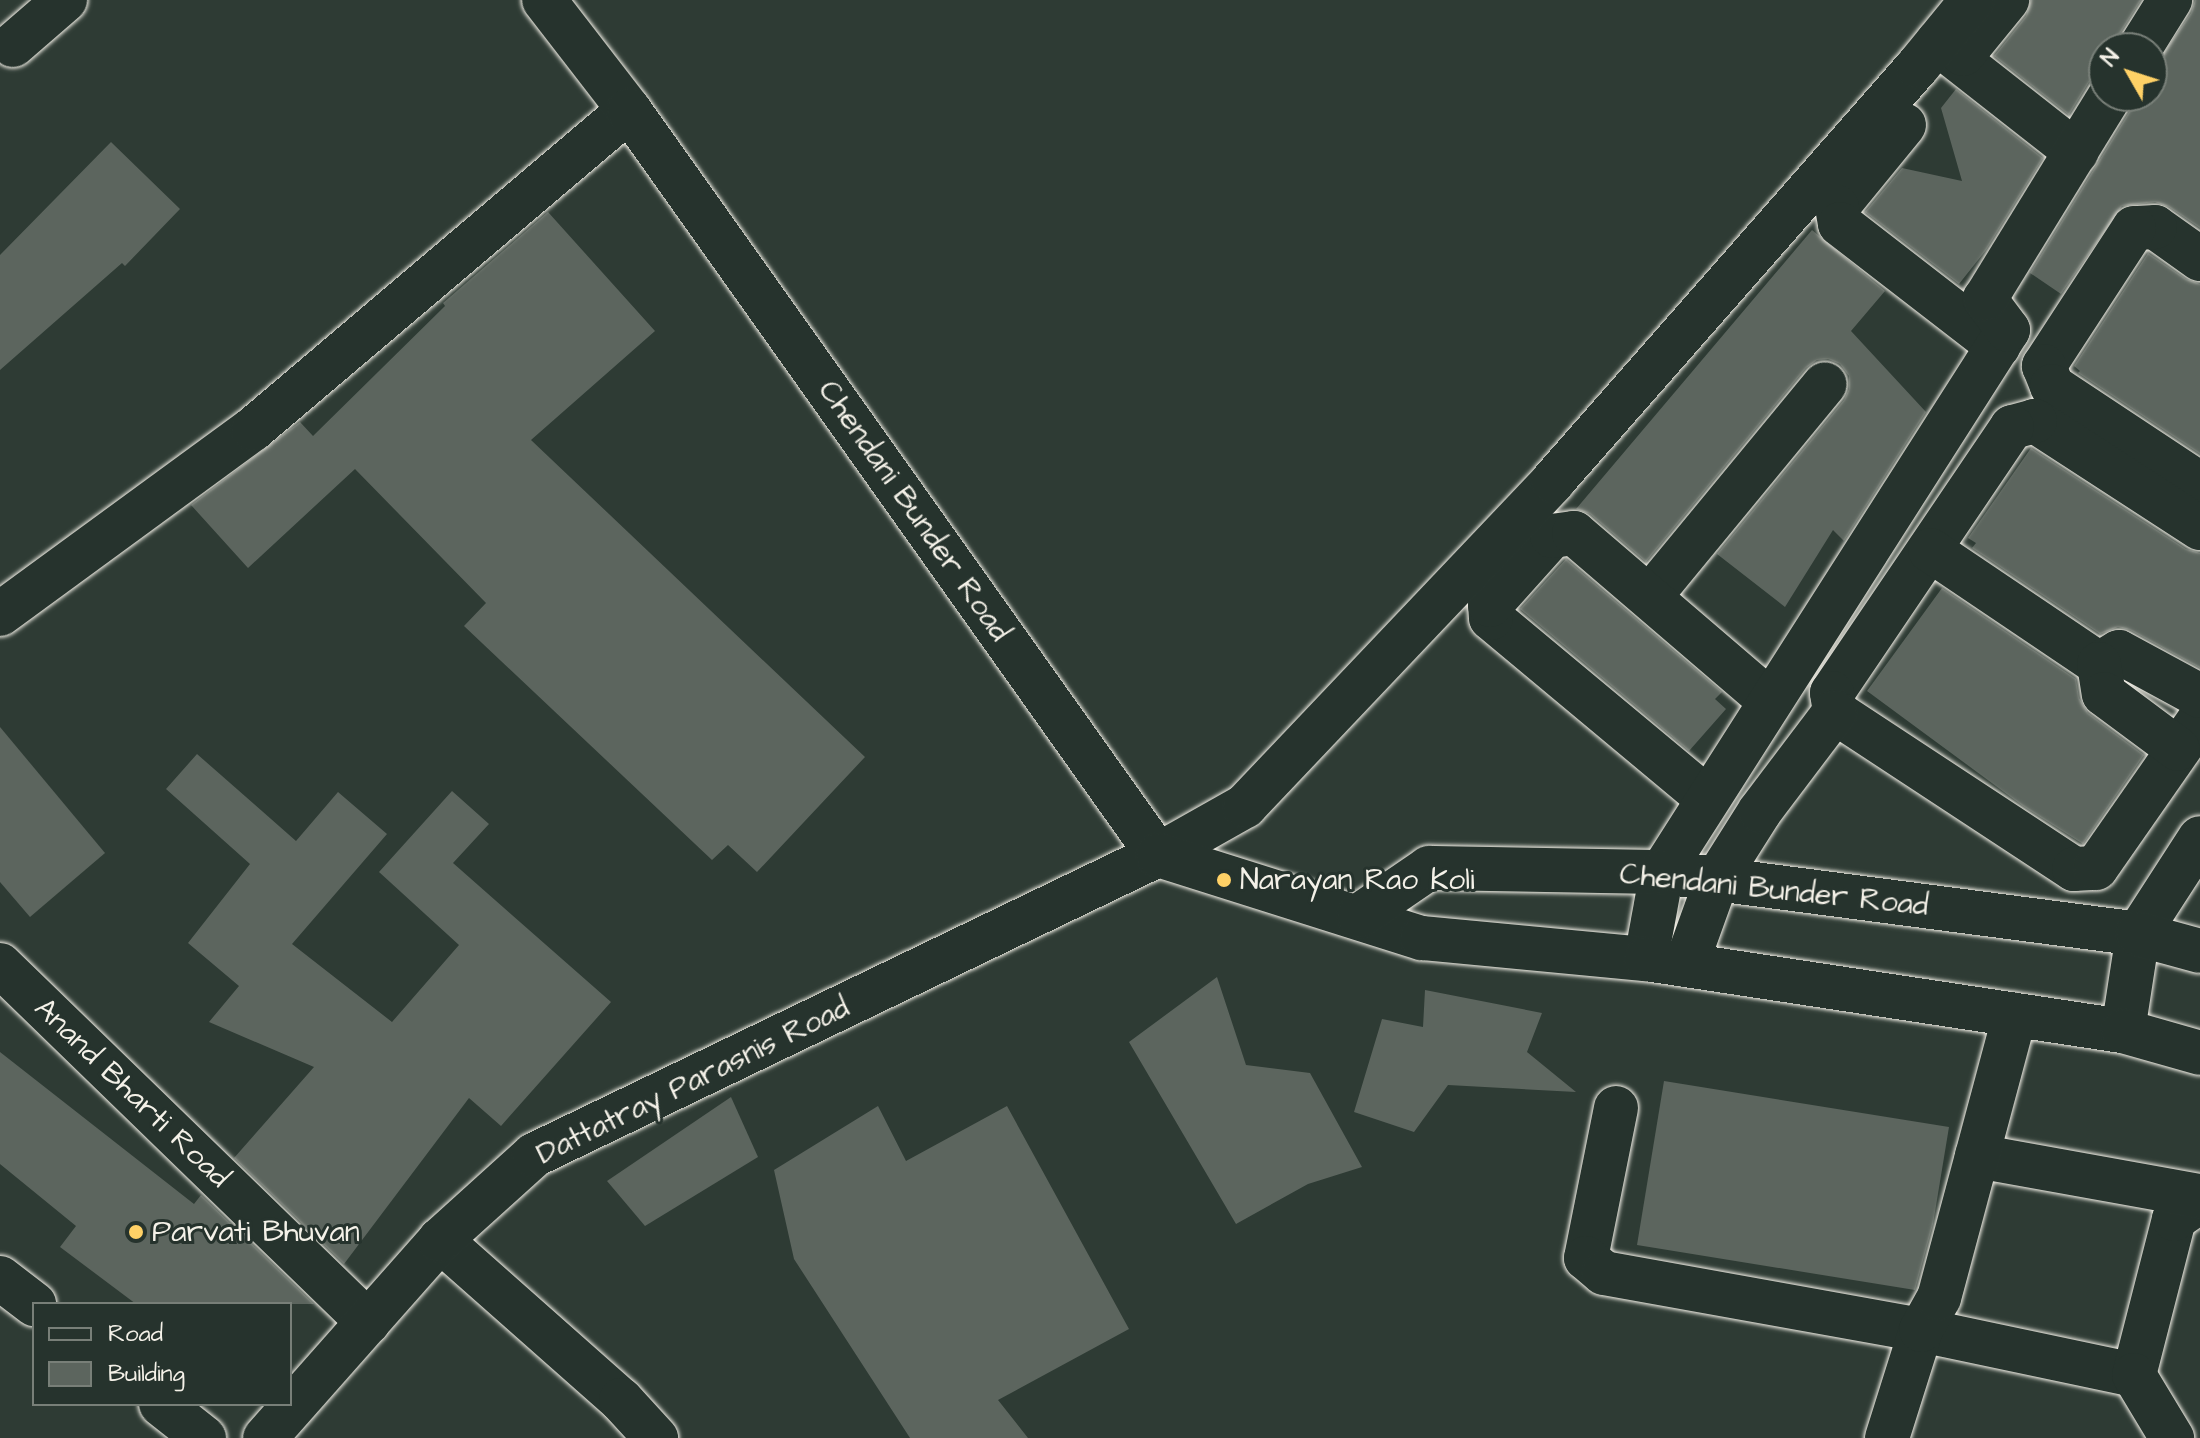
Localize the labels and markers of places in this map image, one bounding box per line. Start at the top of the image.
place label: Narayan Rao Koli [1240,862,1474,898]
marker: Narayan Rao Koli [1215,871,1233,889]
place label: Parvati Bhuvan [152,1214,360,1250]
marker: Parvati Bhuvan [127,1223,145,1241]

